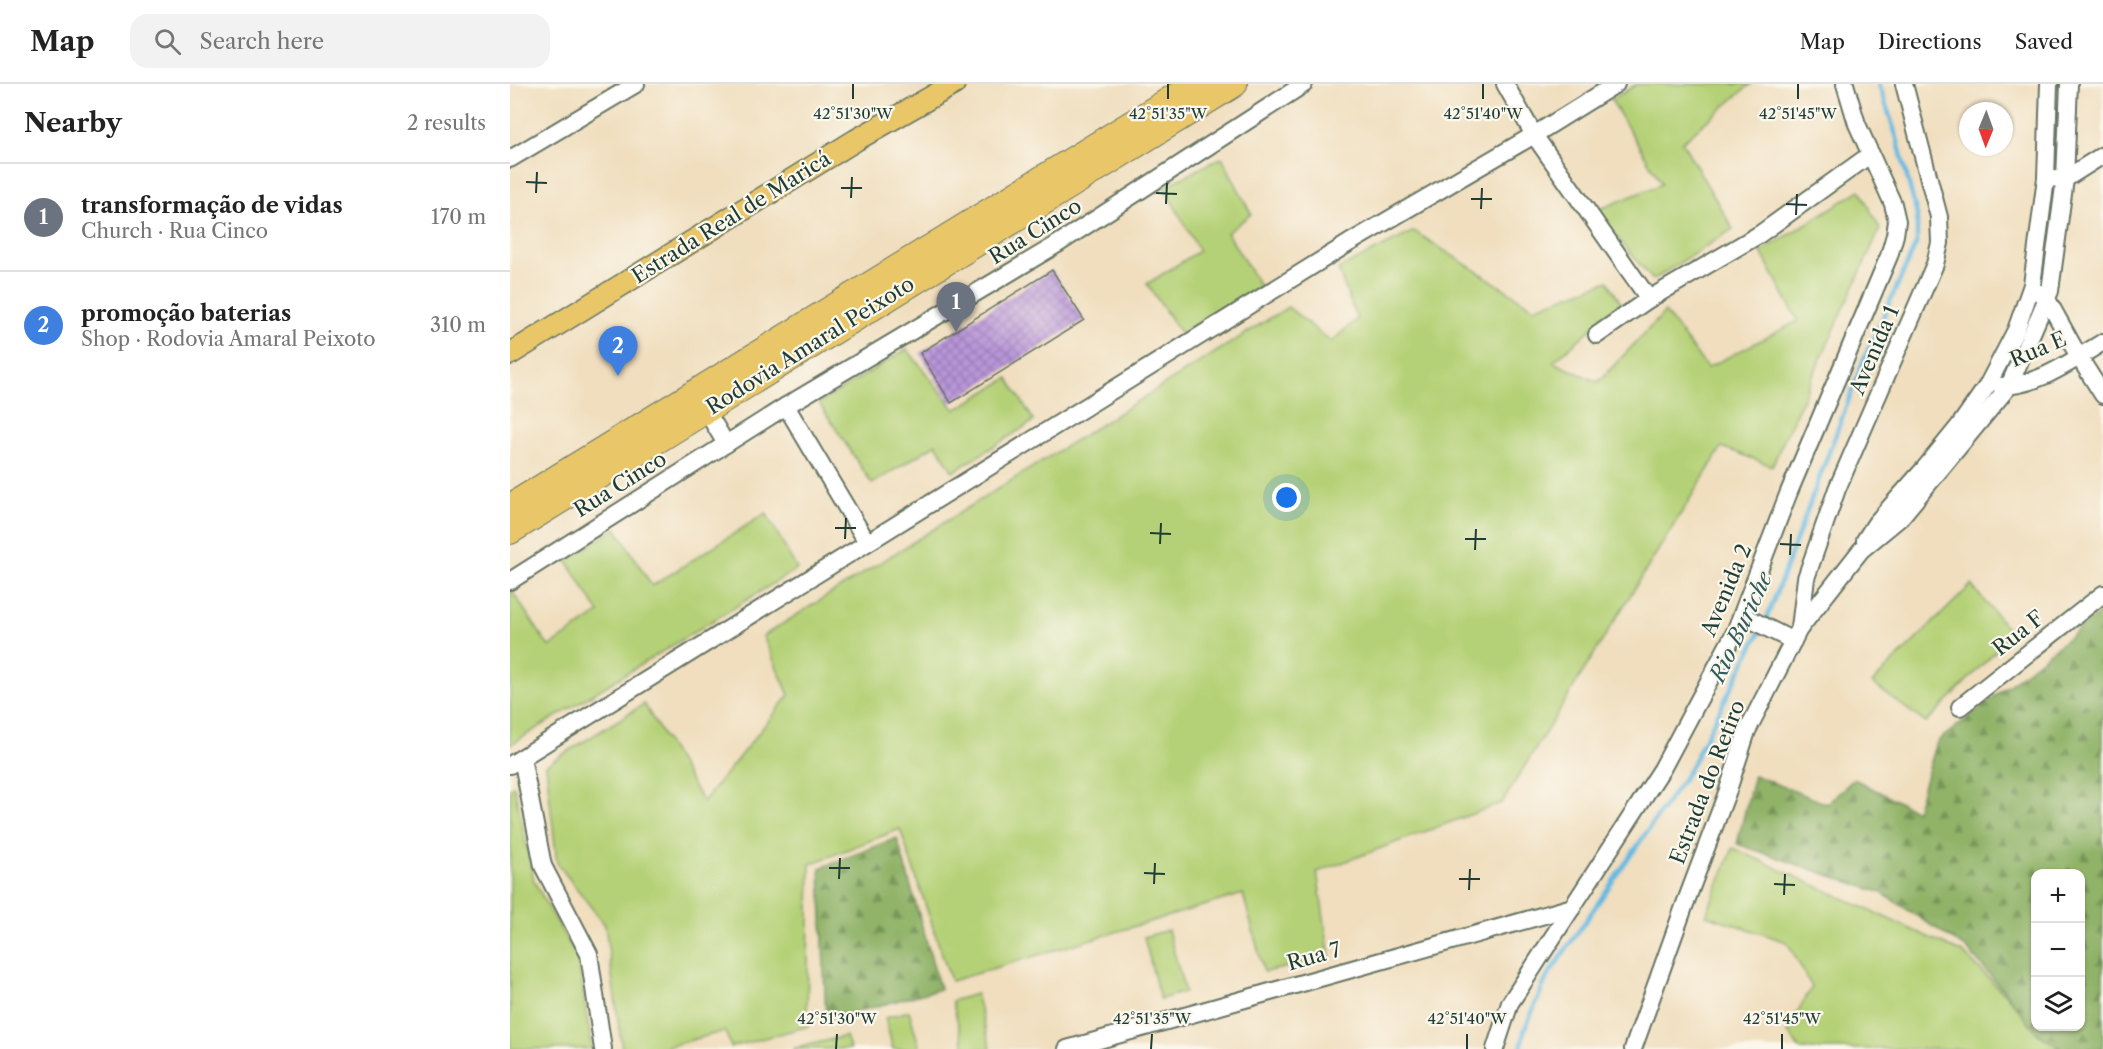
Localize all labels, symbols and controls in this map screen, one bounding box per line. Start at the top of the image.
search box [130,14,550,68]
text: Map [30,24,94,58]
icon: search [151,25,184,58]
text: Search here [199,28,324,55]
text: Map [1800,29,1845,54]
text: Directions [1878,29,1982,54]
text: Saved [2015,29,2073,54]
north arrow [1959,102,2013,156]
text: 42°51'30"W [813,104,893,123]
text: 42°51'35"W [1129,104,1208,123]
text: 42°51'40"W [1443,104,1523,123]
text: 42°51'45"W [1759,104,1837,123]
text: Nearby [24,107,122,139]
text: 2 results [407,111,486,135]
street label: Estrada Real de Maricá [627,145,836,288]
text: transformação de vidas [81,192,343,219]
street label: Rua Cinco [984,193,1086,269]
text: 1 [39,205,48,229]
text: 170 m [431,205,486,229]
text: Church · Rua Cinco [81,219,268,243]
street label: Rodovia Amaral Peixoto [701,271,919,419]
pin: 1 [936,282,976,332]
text: promoção baterias [81,300,291,327]
street label: Avenida 1 [1844,302,1904,399]
text: 2 [38,313,49,337]
text: 310 m [430,313,486,337]
pin: 2 [598,326,638,376]
street label: Rua E [2006,326,2070,372]
text: Shop · Rodovia Amaral Peixoto [81,327,376,351]
street label: Rua Cinco [569,446,671,522]
your location [1272,483,1301,512]
street label: Avenida 2 [1695,540,1757,641]
water label: Rio Buriche [1703,566,1779,688]
street label: Rua F [1987,605,2049,661]
street label: Estrada do Retiro [1664,697,1750,867]
map controls [2031,869,2085,1031]
button: + [2031,869,2085,923]
button: − [2031,923,2085,977]
street label: Rua 7 [1284,936,1345,976]
button: layers [2031,977,2085,1031]
text: 42°51'30"W [797,1009,877,1028]
text: 42°51'35"W [1113,1009,1192,1028]
text: 42°51'40"W [1427,1009,1507,1028]
text: 42°51'45"W [1743,1009,1821,1028]

